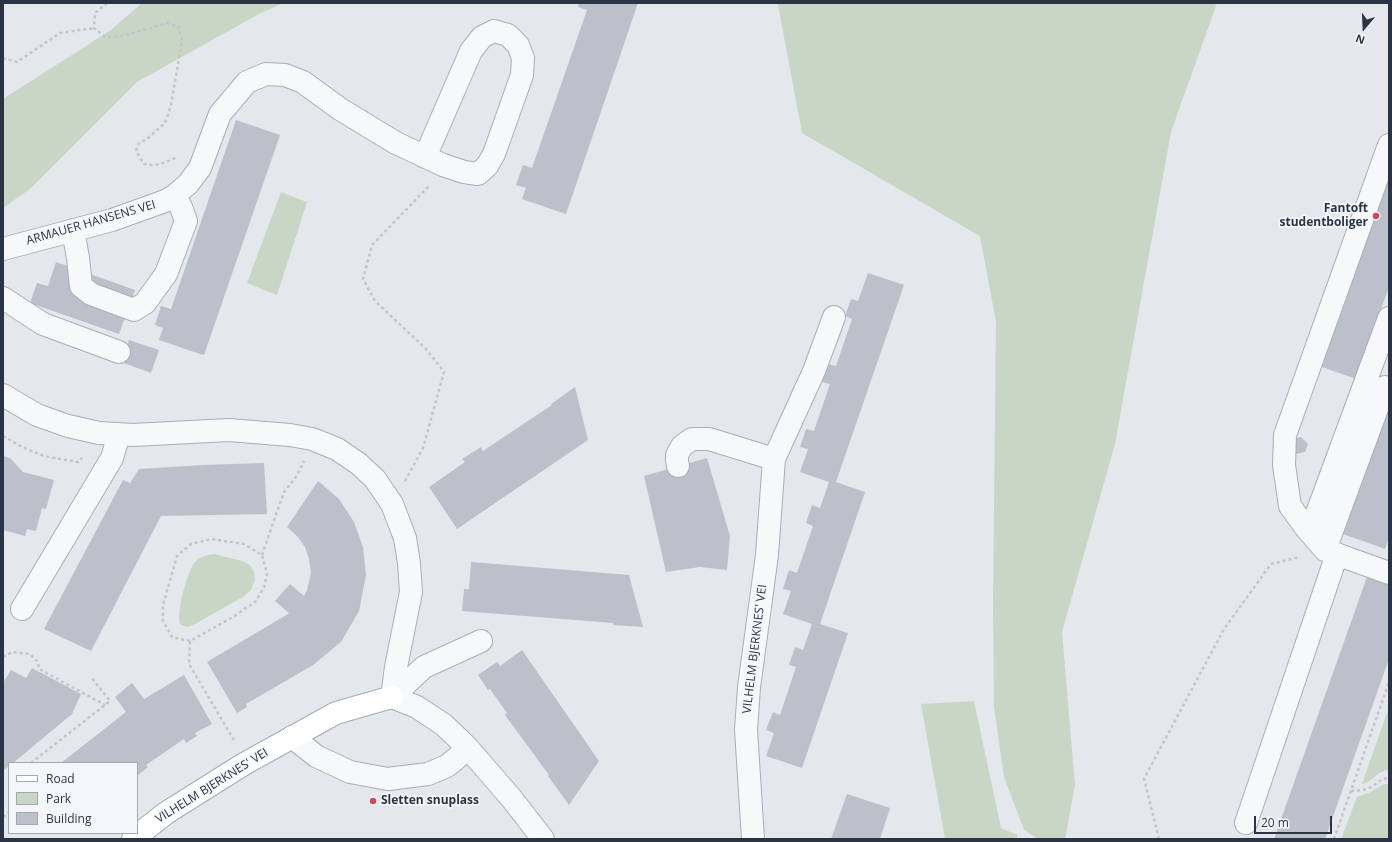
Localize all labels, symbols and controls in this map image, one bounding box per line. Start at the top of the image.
north arrow [1344,8,1384,48]
text: N [1353,31,1367,48]
street label: ARMAUER HANSENS VEI [25,198,157,248]
place label: Fantoft studentboliger [1279,202,1368,230]
marker: Fantoft studentboliger [1371,211,1381,221]
street label: VILHELM BJERKNES' VEI [740,584,770,714]
street label: VILHELM BJERKNES' VEI [153,745,271,827]
legend [8,762,138,834]
text: Road [46,770,75,787]
text: Park [46,790,71,807]
place label: Sletten snuplass [381,794,479,808]
marker: Sletten snuplass [368,796,378,806]
scale bar [1256,808,1334,834]
text: Building [46,810,91,827]
text: 20 m [1261,814,1289,831]

